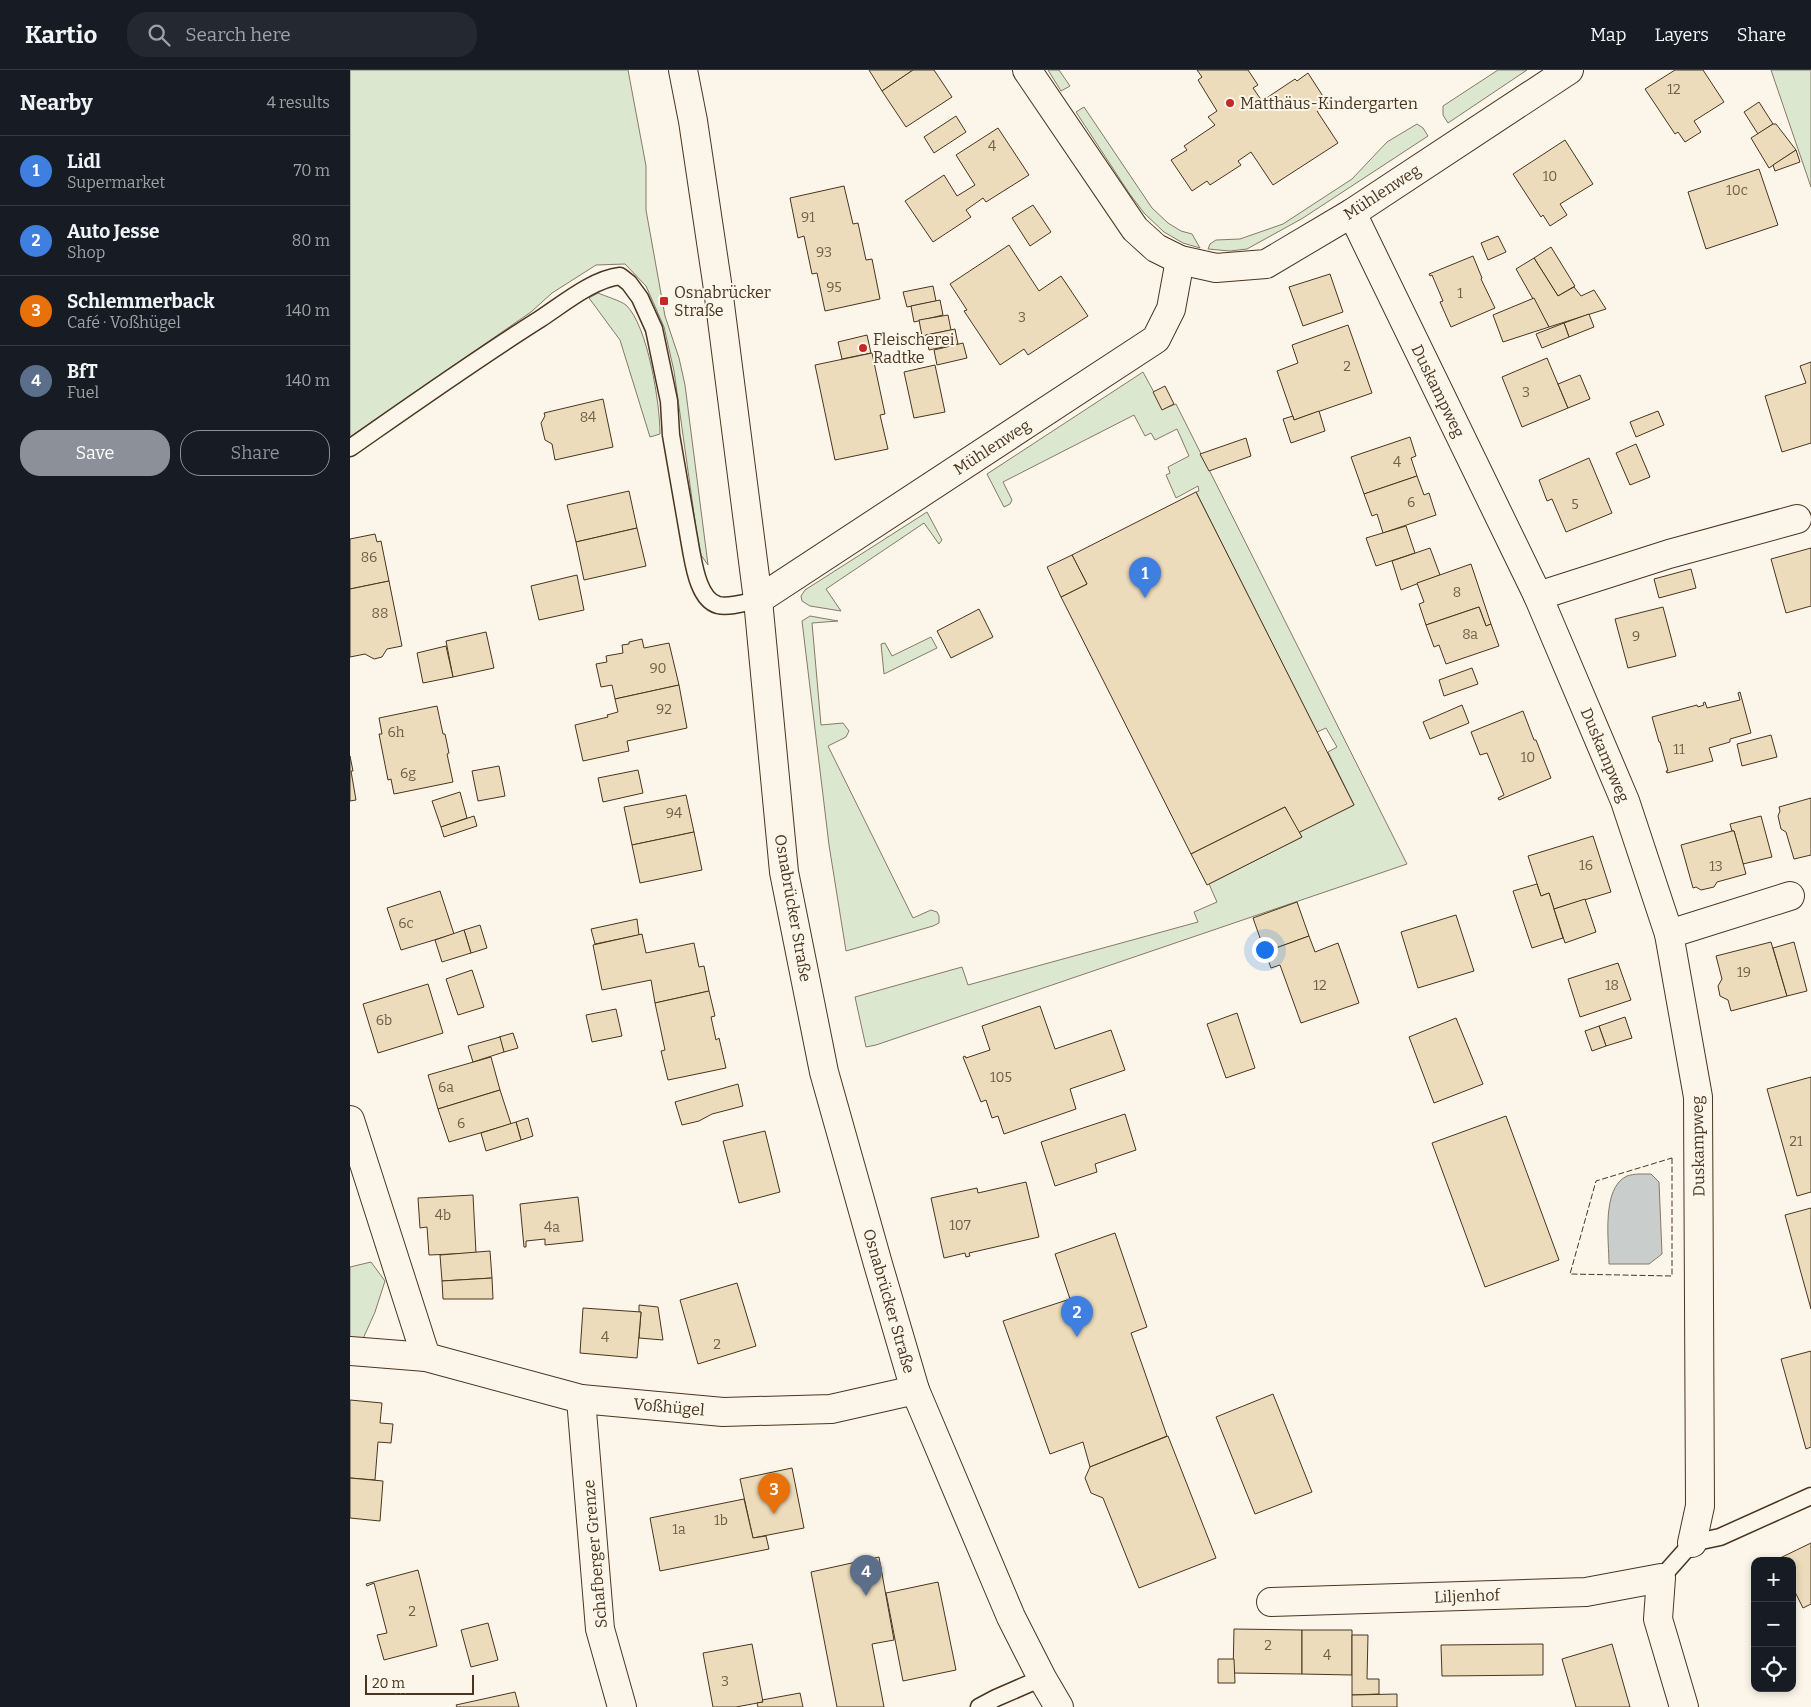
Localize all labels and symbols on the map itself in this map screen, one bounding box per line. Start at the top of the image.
house number: 12 [1667,81,1681,98]
place label: Matthäus-Kindergarten [1240,94,1418,113]
marker: Matthäus-Kindergarten [1224,97,1236,109]
house number: 4 [988,138,996,155]
street label: Mühlenweg [1340,160,1424,224]
house number: 10 [1543,168,1557,185]
house number: 10c [1726,182,1748,199]
house number: 91 [801,209,815,226]
house number: 93 [816,244,832,261]
house number: 95 [826,279,842,296]
place label: Osnabrücker Straße [674,283,771,320]
house number: 1 [1457,285,1463,302]
marker: Osnabrücker Straße [658,295,670,307]
house number: 3 [1018,309,1026,326]
place label: Fleischerei Radtke [873,330,955,367]
street label: Duskampweg [1407,341,1469,441]
marker: Fleischerei Radtke [857,342,869,354]
house number: 2 [1343,358,1351,375]
house number: 3 [1522,384,1530,401]
house number: 84 [580,409,596,426]
street label: Mühlenweg [950,415,1034,479]
house number: 4 [1393,454,1401,471]
house number: 6 [1407,494,1415,511]
house number: 5 [1571,496,1579,513]
house number: 86 [361,549,377,566]
pin: 1 [1129,557,1161,598]
house number: 8 [1453,584,1461,601]
house number: 88 [372,605,388,622]
house number: 8a [1462,626,1478,643]
house number: 9 [1632,628,1640,645]
house number: 90 [649,660,667,677]
house number: 92 [656,701,672,718]
street label: Duskampweg [1577,705,1633,805]
house number: 6h [388,724,405,741]
house number: 11 [1673,741,1685,758]
house number: 10 [1521,749,1535,766]
house number: 6g [400,765,416,782]
house number: 94 [666,805,682,822]
street label: Osnabrücker Straße [771,833,815,983]
house number: 16 [1579,857,1593,874]
house number: 13 [1709,858,1723,875]
house number: 6c [398,915,414,932]
your location [1252,937,1278,963]
house number: 19 [1737,964,1751,981]
house number: 12 [1313,977,1327,994]
house number: 18 [1605,977,1619,994]
house number: 6b [376,1012,392,1029]
house number: 105 [990,1069,1012,1086]
house number: 6a [438,1079,454,1096]
street label: Duskampweg [1688,1095,1708,1197]
house number: 6 [457,1115,465,1132]
house number: 21 [1789,1133,1803,1150]
house number: 4b [435,1207,451,1224]
house number: 107 [949,1217,971,1234]
house number: 4a [544,1219,560,1236]
street label: Osnabrücker Straße [859,1227,919,1375]
pin: 2 [1061,1296,1093,1337]
house number: 4 [601,1329,609,1346]
house number: 2 [713,1336,721,1353]
street label: Voßhügel [633,1394,706,1420]
pin: 3 [758,1473,790,1514]
street label: Schafberger Grenze [579,1479,611,1629]
house number: 1b [714,1512,728,1529]
house number: 1a [672,1521,686,1538]
pin: 4 [850,1555,882,1596]
street label: Liljenhof [1434,1585,1502,1607]
house number: 2 [408,1603,416,1620]
house number: 2 [1264,1637,1272,1654]
house number: 4 [1323,1647,1331,1664]
scale bar [365,1672,474,1695]
house number: 3 [721,1673,729,1690]

